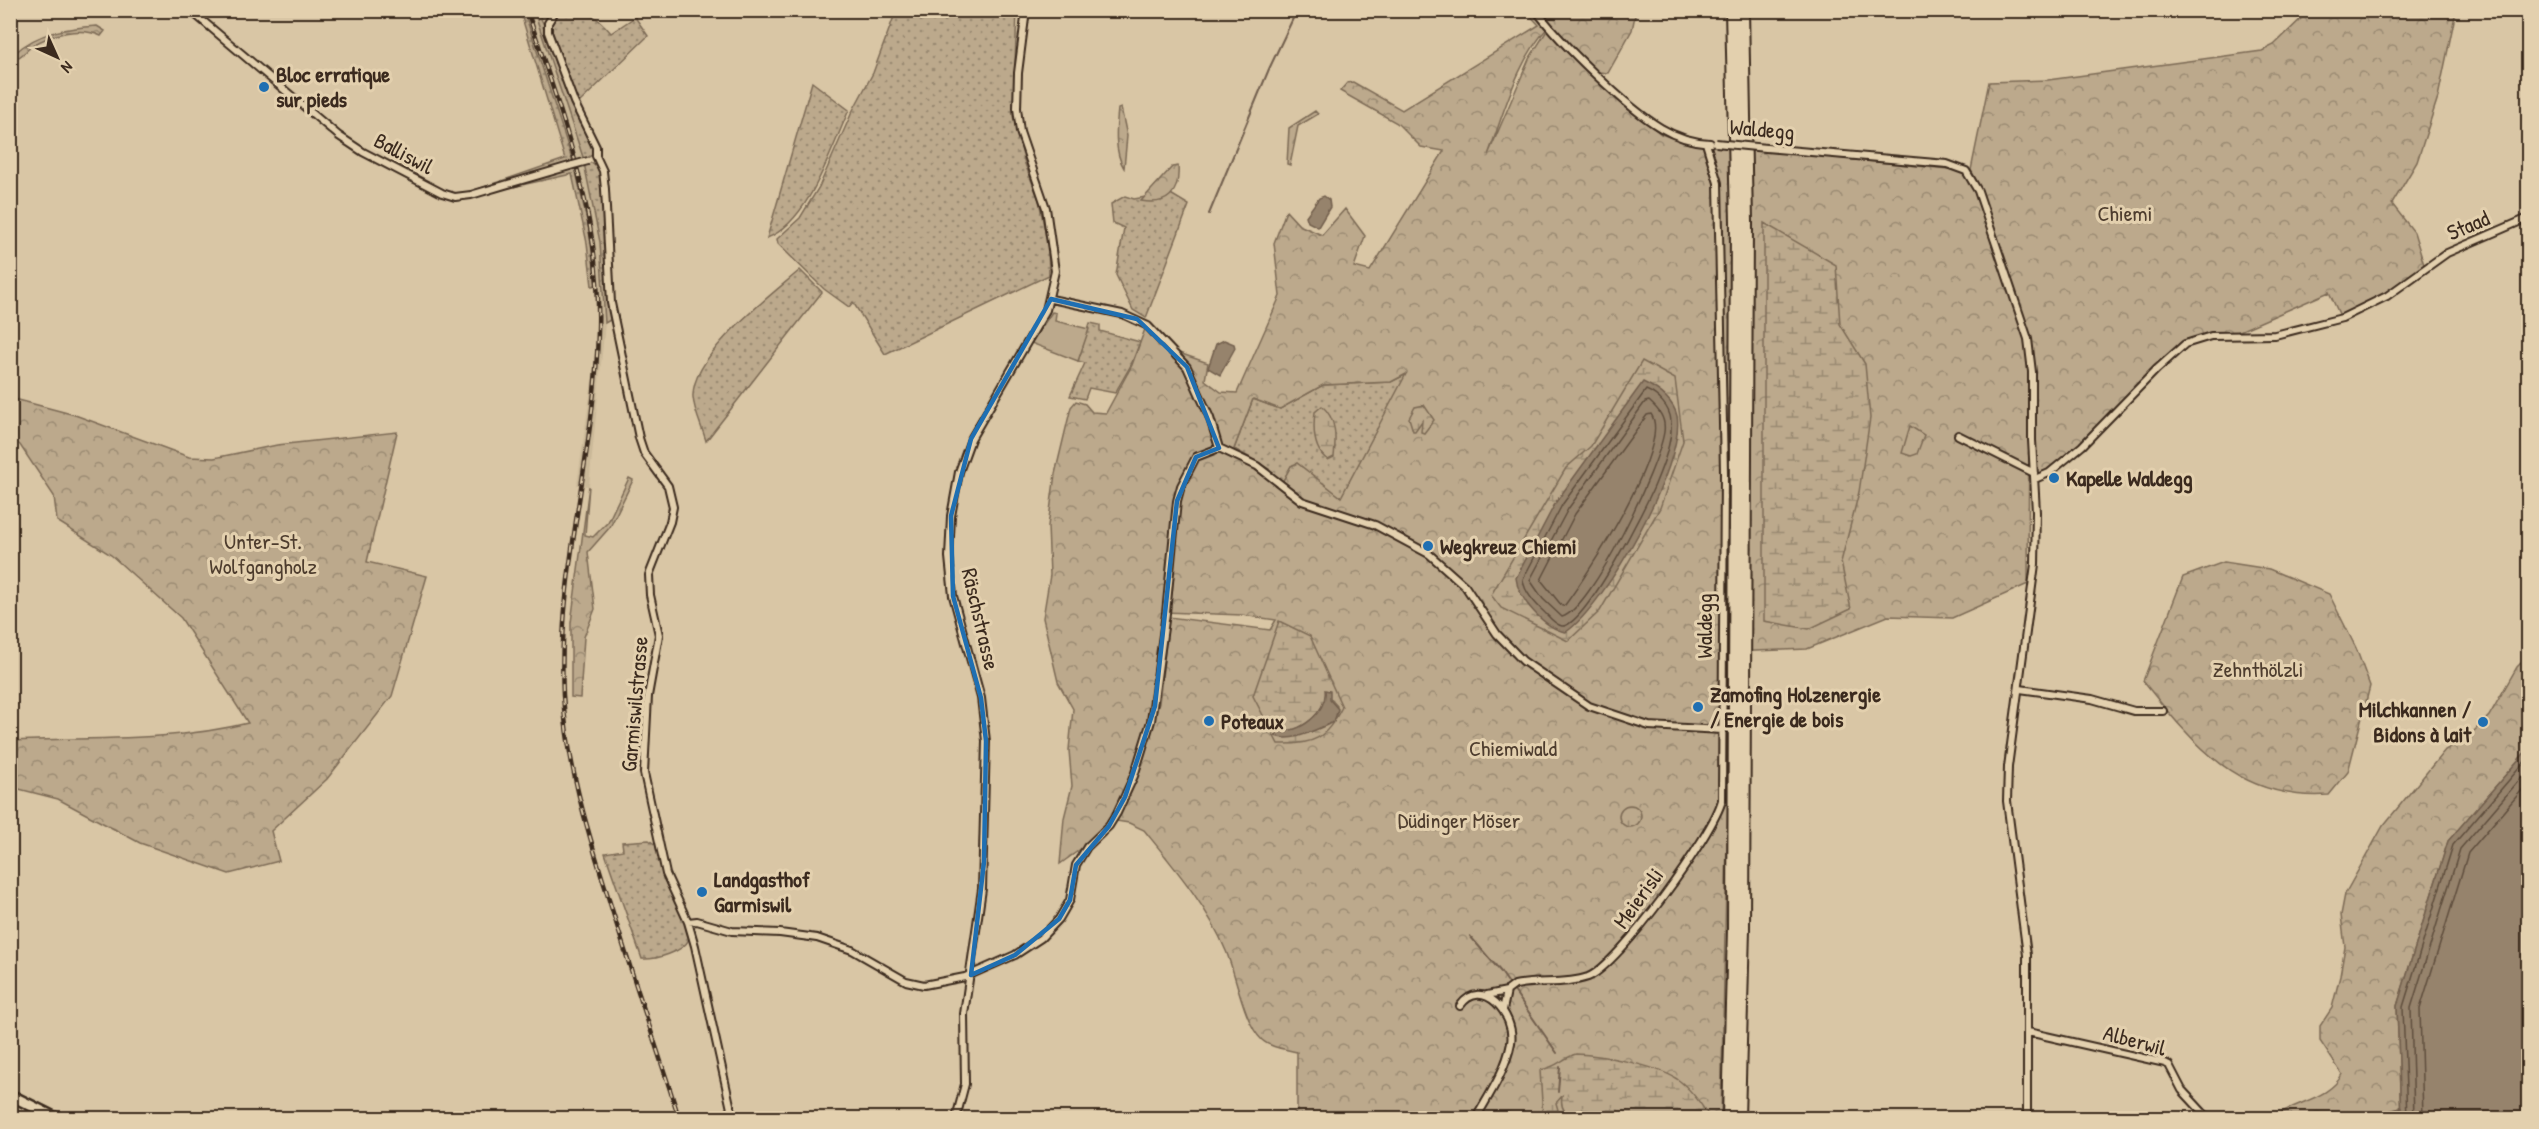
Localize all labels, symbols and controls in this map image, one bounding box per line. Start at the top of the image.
north arrow [27,27,87,87]
text: N [56,57,78,79]
place label: Bloc erratique sur pieds [276,59,390,115]
marker: Bloc erratique sur pieds [257,80,271,94]
street label: Waldegg [1728,111,1796,147]
street label: Balliswil [369,125,439,181]
park label: Chiemi [2098,198,2152,228]
street label: Staad [2442,203,2494,247]
place label: Kapelle Waldegg [2066,463,2193,494]
marker: Kapelle Waldegg [2047,471,2061,485]
park label: Unter-St. Wolfgangholz [209,526,317,581]
place label: Wegkreuz Chiemi [1440,531,1577,562]
marker: Wegkreuz Chiemi [1421,539,1435,553]
street label: Räschstrasse [955,565,1007,673]
street label: Waldegg [1689,594,1719,658]
street label: Garmiswilstrasse [613,635,655,773]
park label: Zehnthölzli [2213,654,2303,684]
place label: Zamofing Holzenergie / Energie de bois [1710,679,1881,735]
place label: Milchkannen / Bidons à lait [2359,694,2472,749]
marker: Zamofing Holzenergie / Energie de bois [1691,700,1705,714]
place label: Poteaux [1221,706,1284,736]
marker: Poteaux [1202,714,1216,728]
marker: Milchkannen / Bidons à lait [2476,715,2490,729]
park label: Chiemiwald [1469,733,1557,763]
park label: Düdinger Möser [1398,805,1521,835]
street label: Meierisli [1606,862,1670,934]
place label: Landgasthof Garmiswil [714,864,811,919]
marker: Landgasthof Garmiswil [695,885,709,899]
street label: Alberwil [2100,1017,2170,1063]

